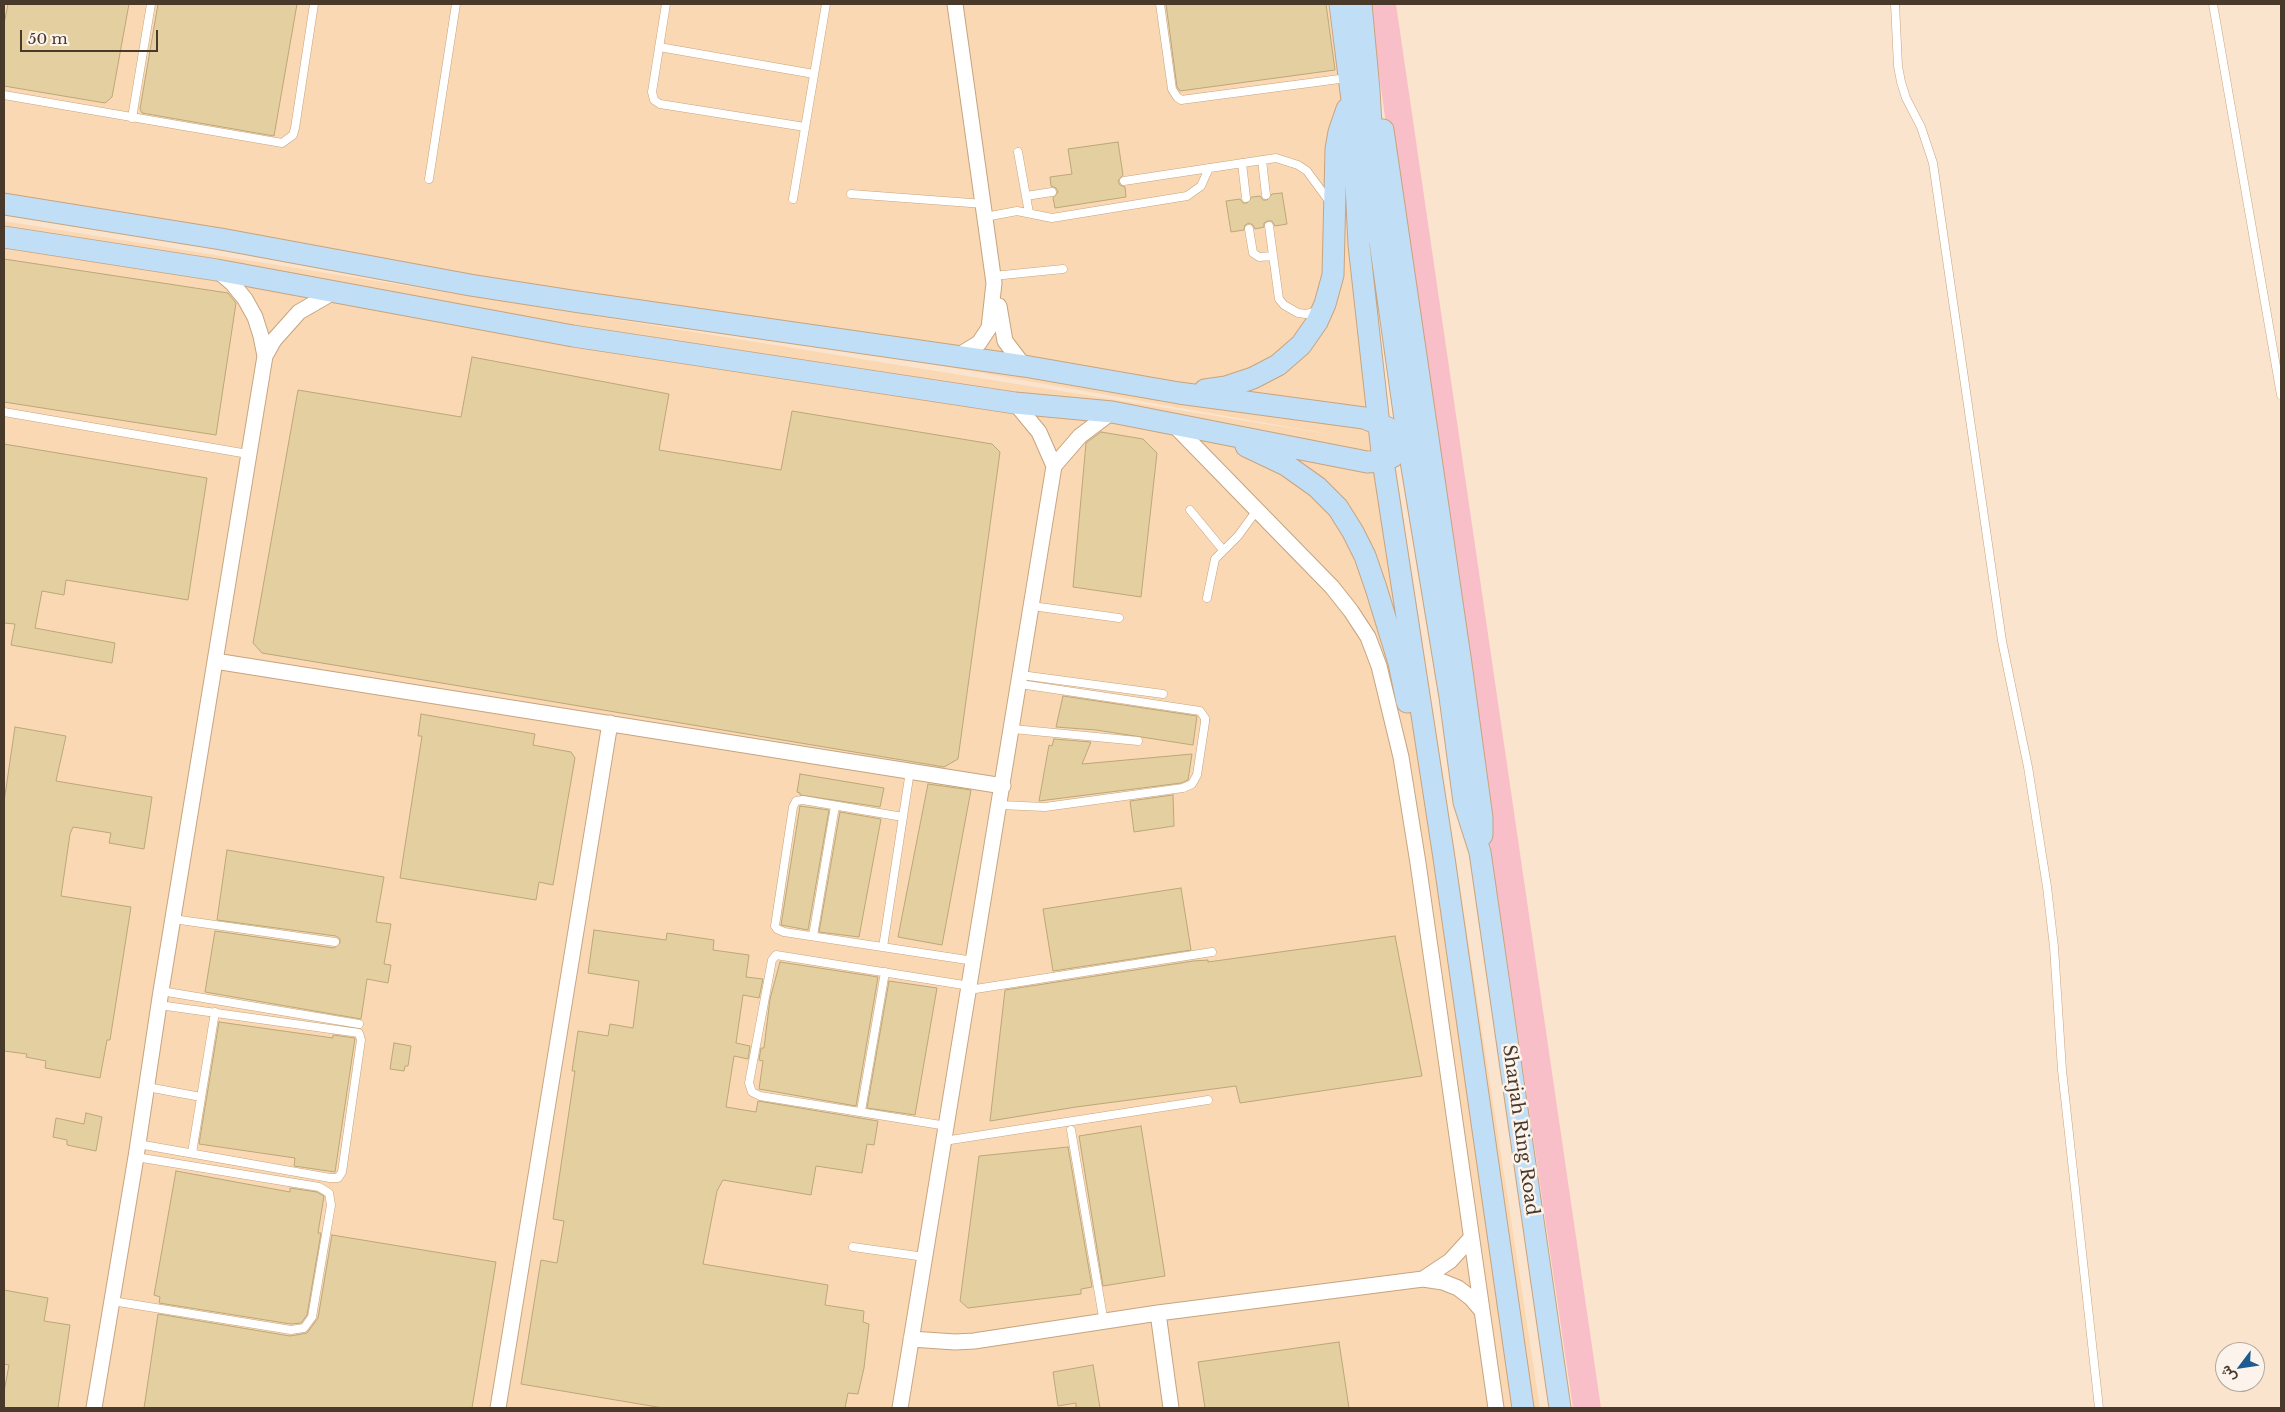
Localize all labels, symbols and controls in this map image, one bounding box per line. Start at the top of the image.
scale bar [22,20,160,52]
text: 50 m [28,29,68,48]
street label: Sharjah Ring Road [1497,1043,1543,1217]
north arrow [2215,1342,2265,1392]
text: ش [2216,1362,2240,1386]

